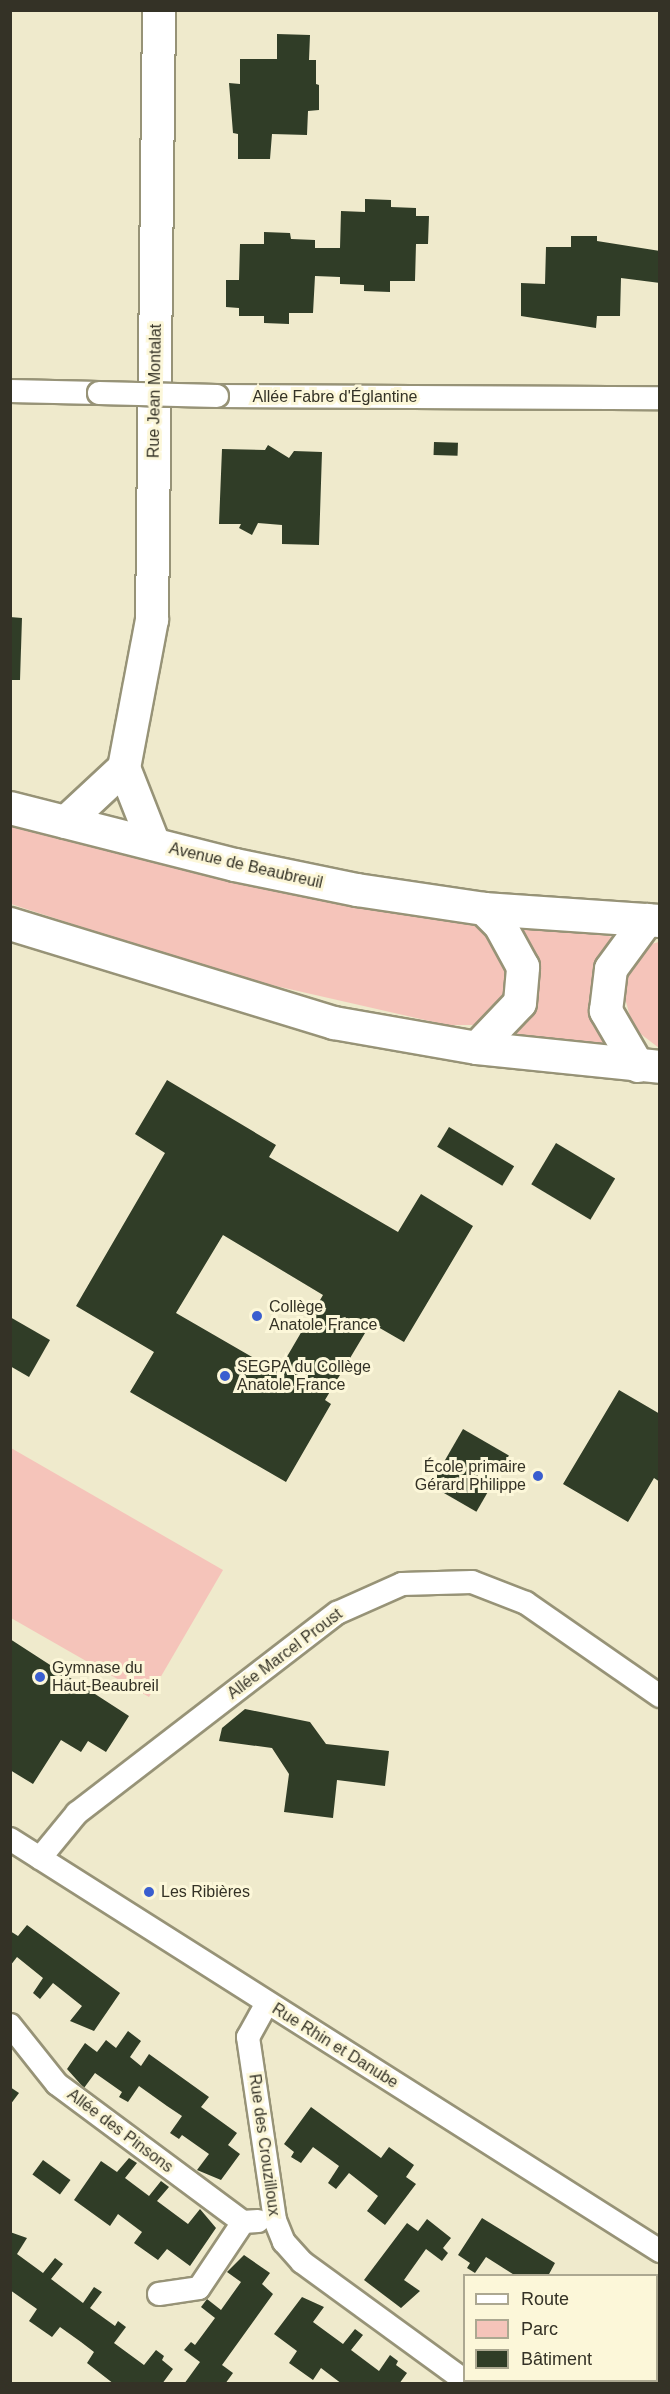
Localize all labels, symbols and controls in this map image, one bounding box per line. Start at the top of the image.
street label: Rue Jean Montalat [144,324,166,458]
street label: Allée Fabre d'Églantine [253,387,417,407]
street label: Avenue de Beaubreuil [167,839,325,893]
place label: Collège Anatole France [269,1297,378,1335]
marker: Collège Anatole France [250,1309,264,1323]
place label: SEGPA du Collège Anatole France [237,1357,372,1395]
marker: SEGPA du Collège Anatole France [218,1369,232,1383]
place label: École primaire Gérard Philippe [415,1457,526,1495]
marker: École primaire Gérard Philippe [531,1469,545,1483]
street label: Allée Marcel Proust [224,1605,346,1703]
place label: Gymnase du Haut-Beaubreil [52,1658,159,1696]
marker: Gymnase du Haut-Beaubreil [33,1670,47,1684]
place label: Les Ribières [161,1882,250,1902]
marker: Les Ribières [142,1885,156,1899]
street label: Rue Rhin et Danube [268,1999,402,2093]
street label: Rue des Crouzilloux [245,2073,283,2217]
street label: Allée des Pinsons [63,2085,177,2177]
legend [463,2274,658,2382]
text: Route [521,2289,569,2309]
text: Parc [521,2319,558,2339]
text: Bâtiment [521,2349,592,2369]

